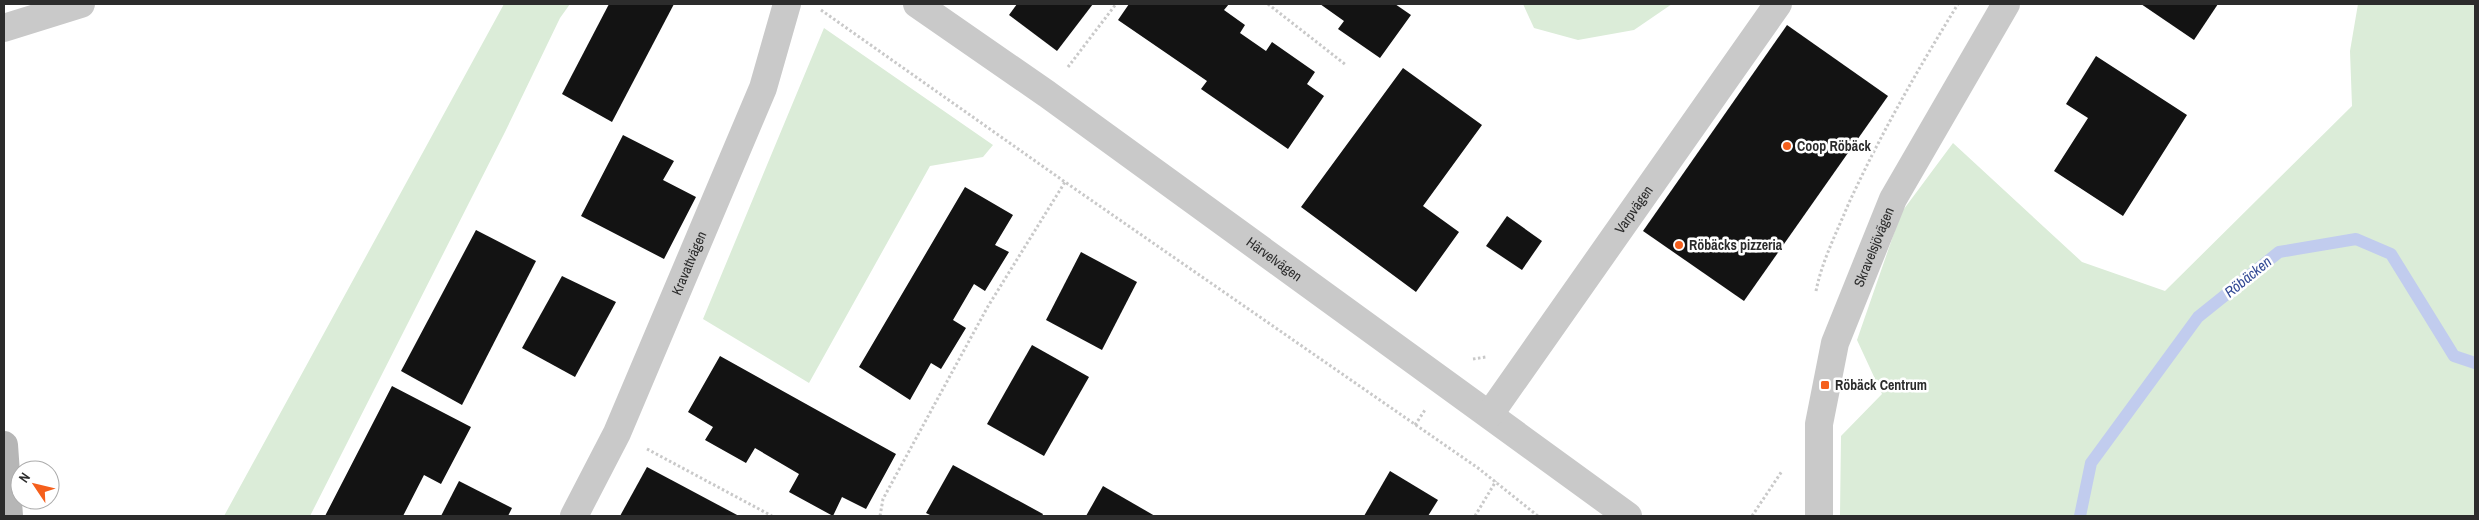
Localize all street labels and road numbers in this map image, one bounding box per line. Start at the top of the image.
street label: Varpvägen [1611,182,1657,237]
street label: Skravelsjövägen [1850,205,1898,290]
street label: Kravattvägen [667,228,710,298]
street label: Härvelvägen [1243,233,1306,285]

